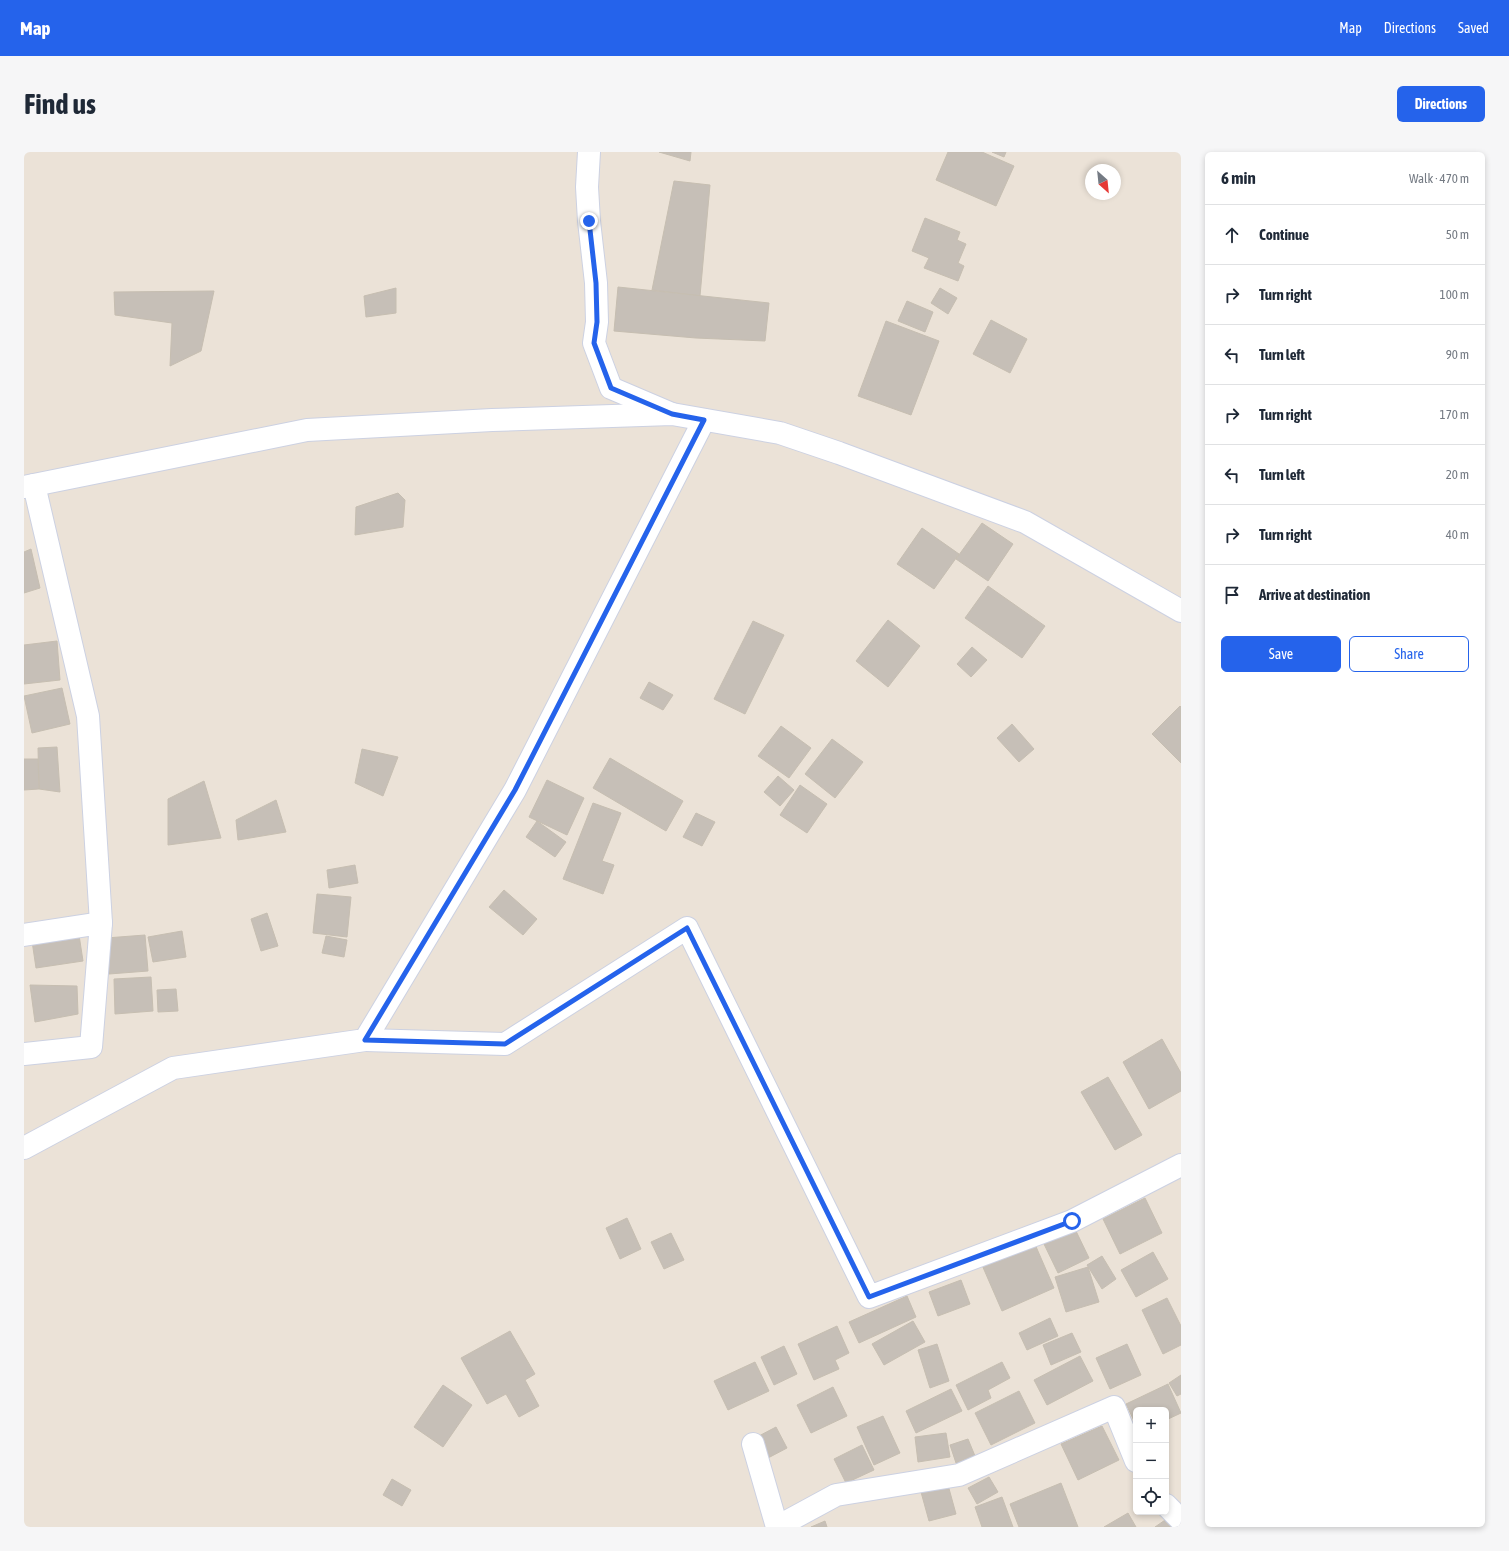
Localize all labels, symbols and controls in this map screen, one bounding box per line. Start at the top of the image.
text: Map [20,17,51,39]
text: Map [1339,20,1362,36]
text: Directions [1384,20,1436,36]
text: Saved [1458,20,1489,36]
button: Directions [1397,86,1485,122]
text: Find us [24,88,96,120]
north arrow [1085,164,1121,200]
text: 6 min [1221,168,1256,188]
text: Walk · 470 m [1409,171,1469,186]
route end [580,212,598,230]
icon: ahead [1221,224,1243,246]
text: Continue [1259,226,1309,243]
text: 50 m [1446,227,1469,242]
icon: right [1221,284,1243,306]
text: Turn right [1259,286,1312,303]
text: 100 m [1440,287,1469,302]
icon: left [1221,344,1243,366]
text: Turn left [1259,346,1305,363]
text: 90 m [1446,347,1469,362]
icon: right [1221,404,1243,426]
text: Turn right [1259,406,1312,423]
text: 170 m [1440,407,1469,422]
icon: left [1221,464,1243,486]
text: Turn left [1259,466,1305,483]
text: 20 m [1446,467,1469,482]
icon: right [1221,524,1243,546]
text: Turn right [1259,526,1312,543]
text: 40 m [1446,527,1469,542]
icon: arrive [1221,584,1243,606]
text: Arrive at destination [1259,586,1370,603]
button: Save [1221,636,1341,672]
button: Share [1349,636,1469,672]
route start [1063,1212,1081,1230]
map controls [1133,1407,1169,1515]
button: + [1133,1407,1169,1443]
button: − [1133,1443,1169,1479]
button: locate [1133,1479,1169,1515]

